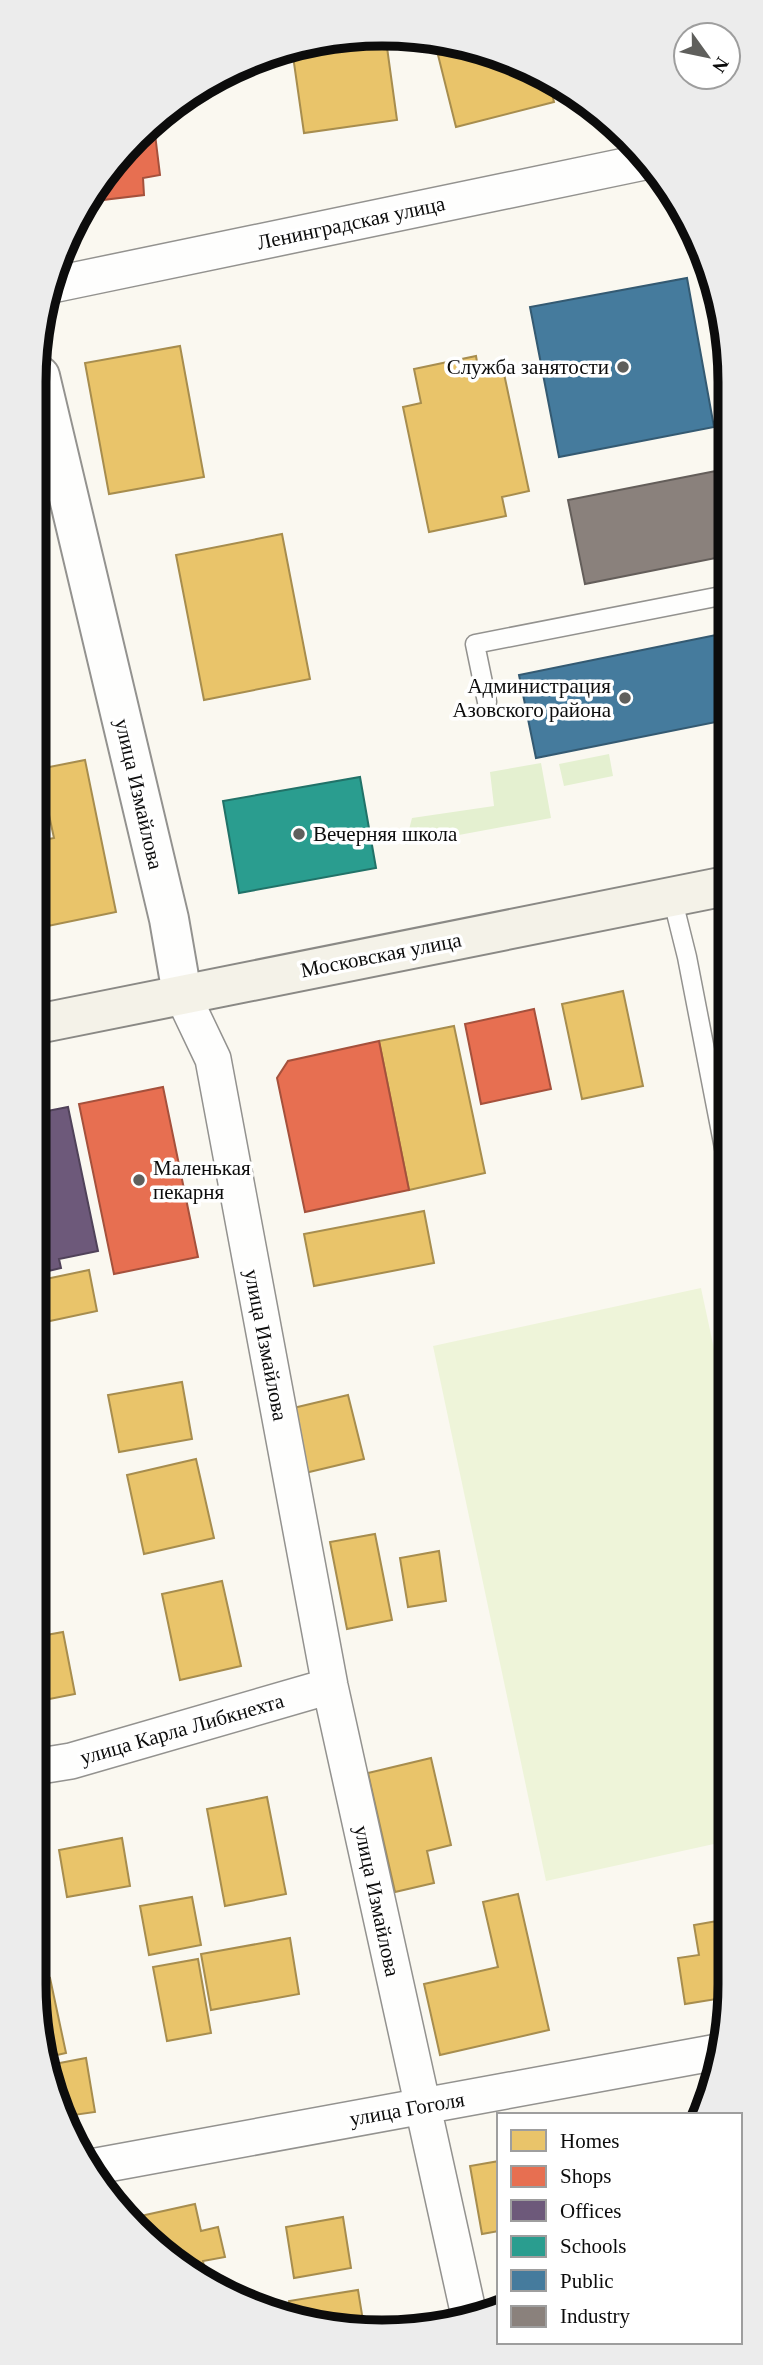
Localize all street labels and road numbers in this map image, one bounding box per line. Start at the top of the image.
street label: Ленинградская улица [255,191,448,255]
street label: улица Измайлова [110,716,168,872]
street label: Московская улица [299,928,464,982]
street label: улица Измайлова [240,1267,293,1423]
street label: улица Карла Либкнехта [77,1688,287,1770]
street label: улица Измайлова [349,1823,405,1979]
street label: улица Гоголя [348,2087,467,2131]

